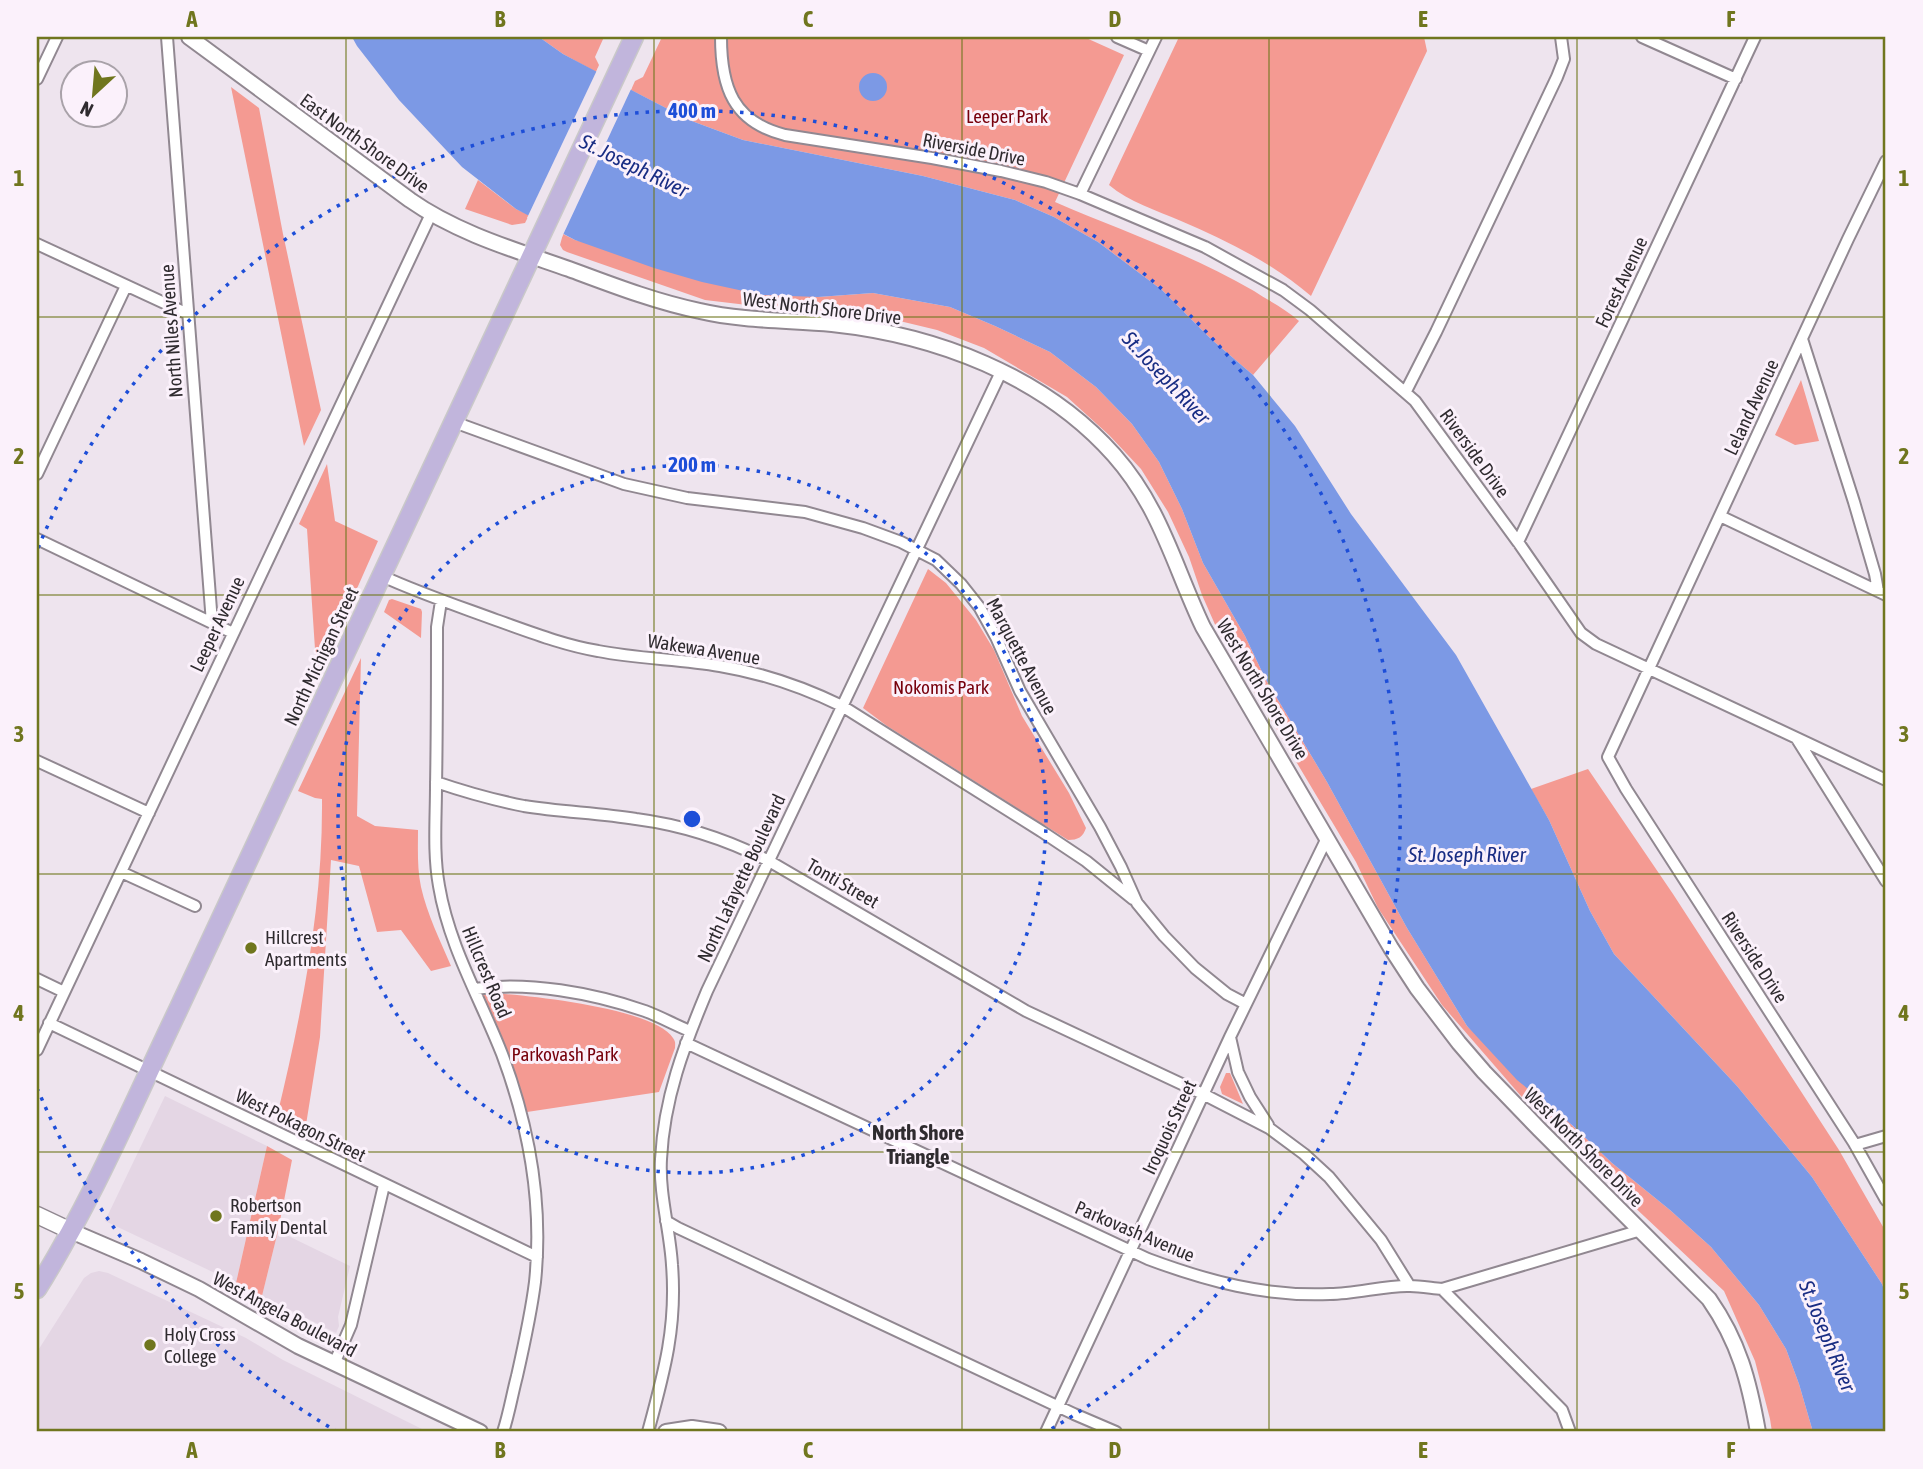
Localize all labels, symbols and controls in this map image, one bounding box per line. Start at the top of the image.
text: A [185,6,198,32]
text: B [495,6,506,32]
text: C [803,6,814,32]
text: D [1109,6,1122,32]
text: E [1418,6,1428,32]
text: F [1726,6,1736,32]
north arrow [60,60,130,130]
street label: East North Shore Drive [296,89,434,197]
text: N [77,97,96,122]
text: 400 m [667,98,716,122]
park label: Leeper Park [966,105,1049,127]
water label: St. Joseph River [575,128,693,202]
street label: Riverside Drive [921,128,1027,170]
text: 1 [14,165,25,191]
text: 1 [1899,165,1910,191]
street label: Forest Avenue [1590,233,1652,331]
street label: North Niles Avenue [155,263,187,399]
street label: West North Shore Drive [742,287,902,329]
water label: St. Joseph River [1117,325,1216,429]
street label: Leland Avenue [1719,356,1783,458]
street label: Riverside Drive [1436,404,1514,502]
text: 2 [14,443,24,469]
text: 2 [1899,443,1909,469]
text: 200 m [668,452,716,476]
street label: Leeper Avenue [185,573,249,675]
street label: North Michigan Street [279,583,363,729]
street label: Marquette Avenue [982,594,1062,718]
street label: West North Shore Drive [1213,615,1313,763]
street label: Wakewa Avenue [646,629,762,669]
park label: Nokomis Park [893,676,990,698]
text: 3 [14,721,24,747]
text: 3 [1899,721,1909,747]
street label: North Lafayette Boulevard [692,790,790,966]
centre of rings [680,807,704,831]
water label: St. Joseph River [1407,842,1527,866]
street label: Tonti Street [803,854,883,912]
street label: Riverside Drive [1717,907,1793,1007]
street label: Hillcrest Road [458,923,516,1021]
place label: Hillcrest Apartments [265,926,347,970]
marker: Hillcrest Apartments [243,940,259,956]
text: 4 [13,1000,25,1026]
text: 4 [1898,1000,1910,1026]
park label: Parkovash Park [512,1043,619,1065]
street label: Iroquois Street [1138,1076,1200,1178]
street label: West North Shore Drive [1520,1083,1648,1211]
street label: West Pokagon Street [232,1084,370,1166]
district label: North Shore Triangle [872,1120,964,1168]
place label: Robertson Family Dental [230,1194,327,1238]
street label: Parkovash Avenue [1072,1196,1198,1266]
marker: Robertson Family Dental [208,1208,224,1224]
street label: West Angela Boulevard [209,1267,361,1361]
water label: St. Joseph River [1794,1276,1861,1395]
text: 5 [14,1278,25,1304]
text: 5 [1899,1278,1910,1304]
place label: Holy Cross College [164,1323,236,1367]
marker: Holy Cross College [142,1337,158,1353]
text: A [185,1437,198,1463]
text: B [495,1437,506,1463]
text: C [803,1437,814,1463]
text: D [1109,1437,1122,1463]
text: E [1418,1437,1428,1463]
text: F [1726,1437,1736,1463]

